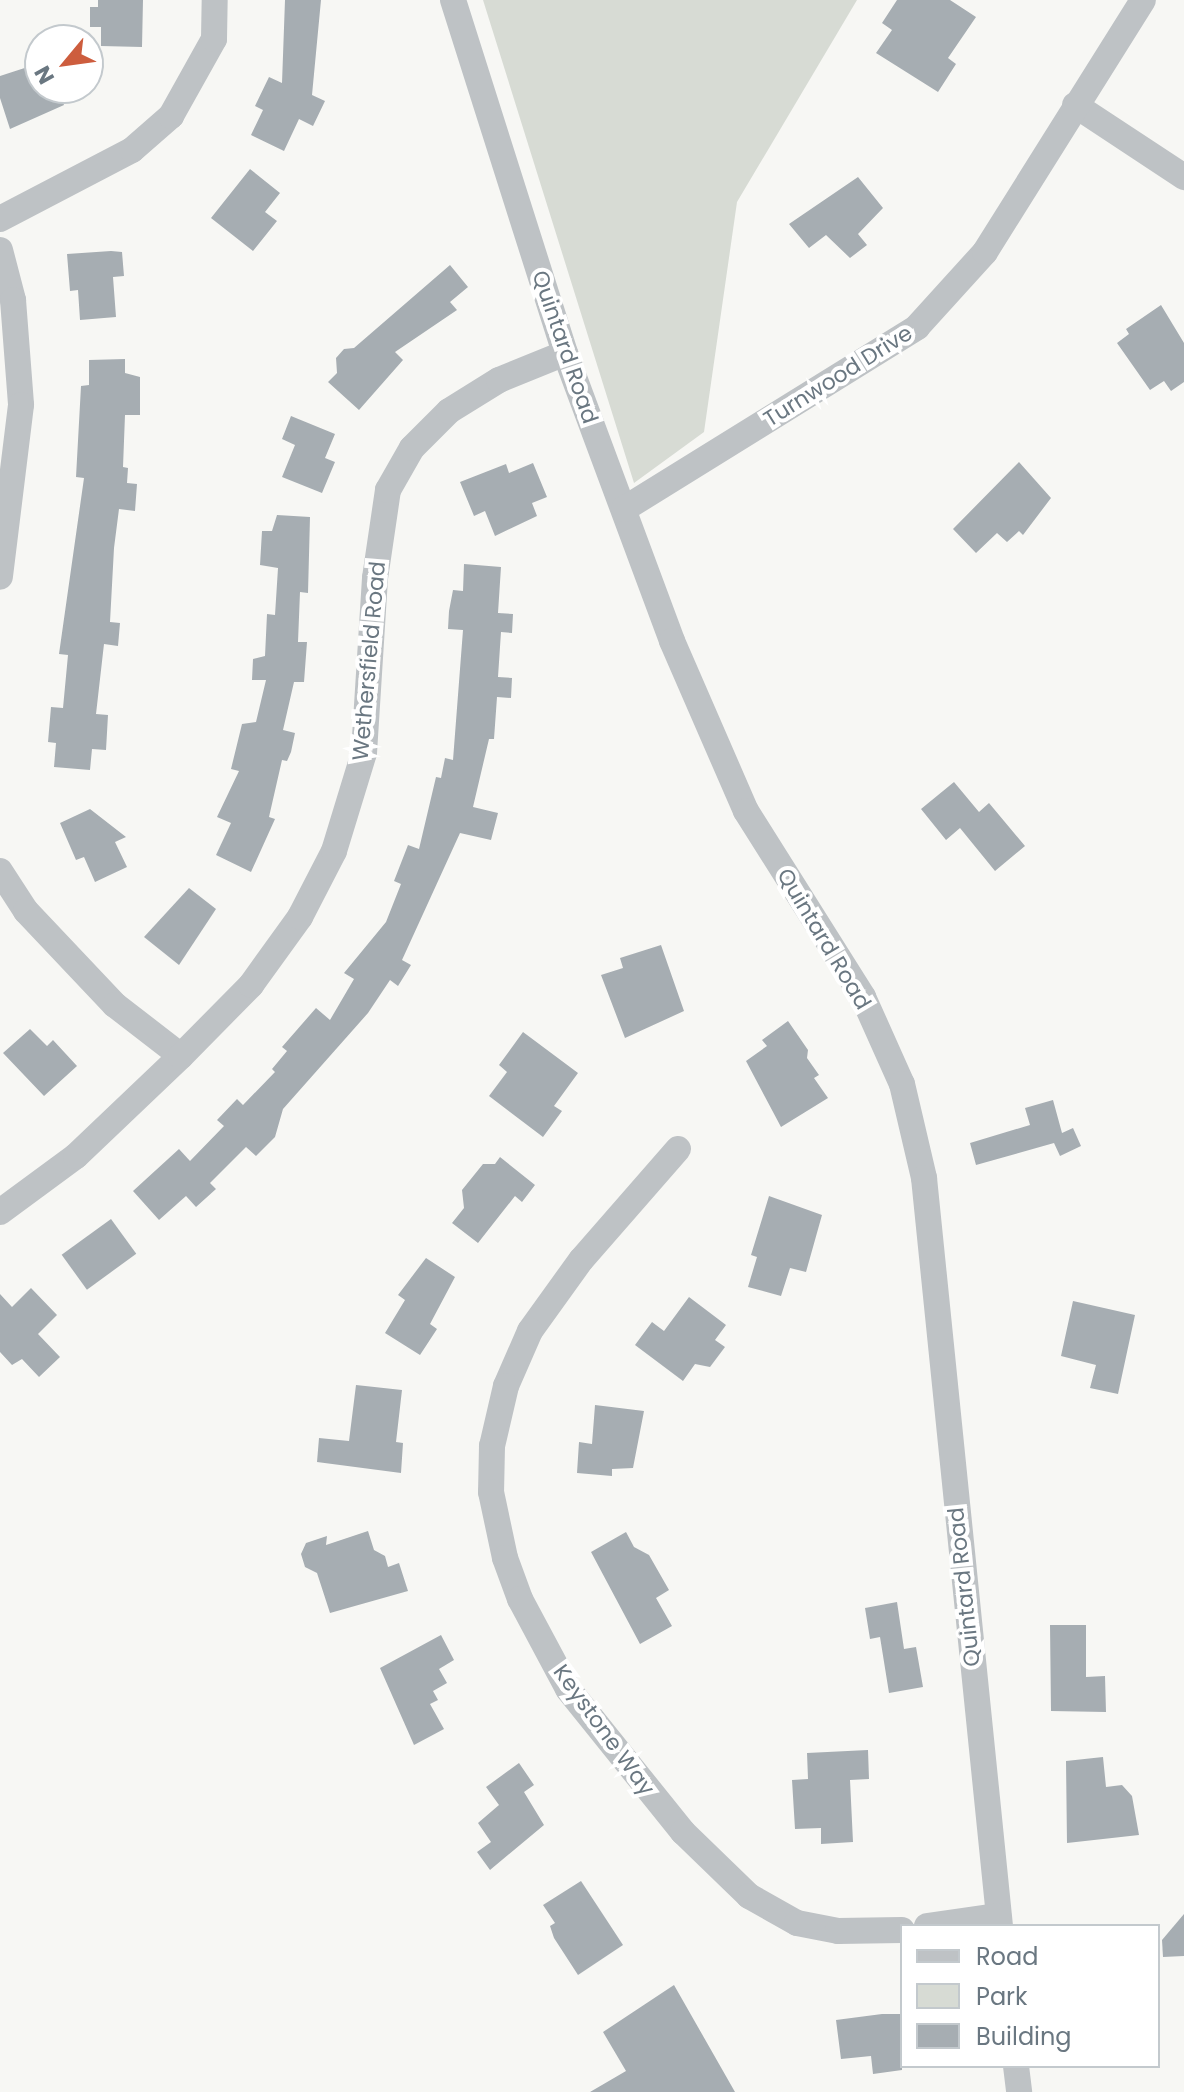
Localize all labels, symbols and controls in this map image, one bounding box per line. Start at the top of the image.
north arrow [24,24,104,104]
text: N [27,60,62,90]
street label: Quintard Road [526,267,604,427]
street label: Turnwood Drive [759,320,917,432]
street label: Wethersfield Road [347,560,391,762]
street label: Quintard Road [771,864,877,1014]
street label: Quintard Road [943,1506,985,1668]
street label: Keystone Way [548,1660,660,1800]
legend [900,1924,1160,2068]
text: Road [976,1940,1038,1973]
text: Park [976,1980,1027,2013]
text: Building [976,2020,1072,2053]

